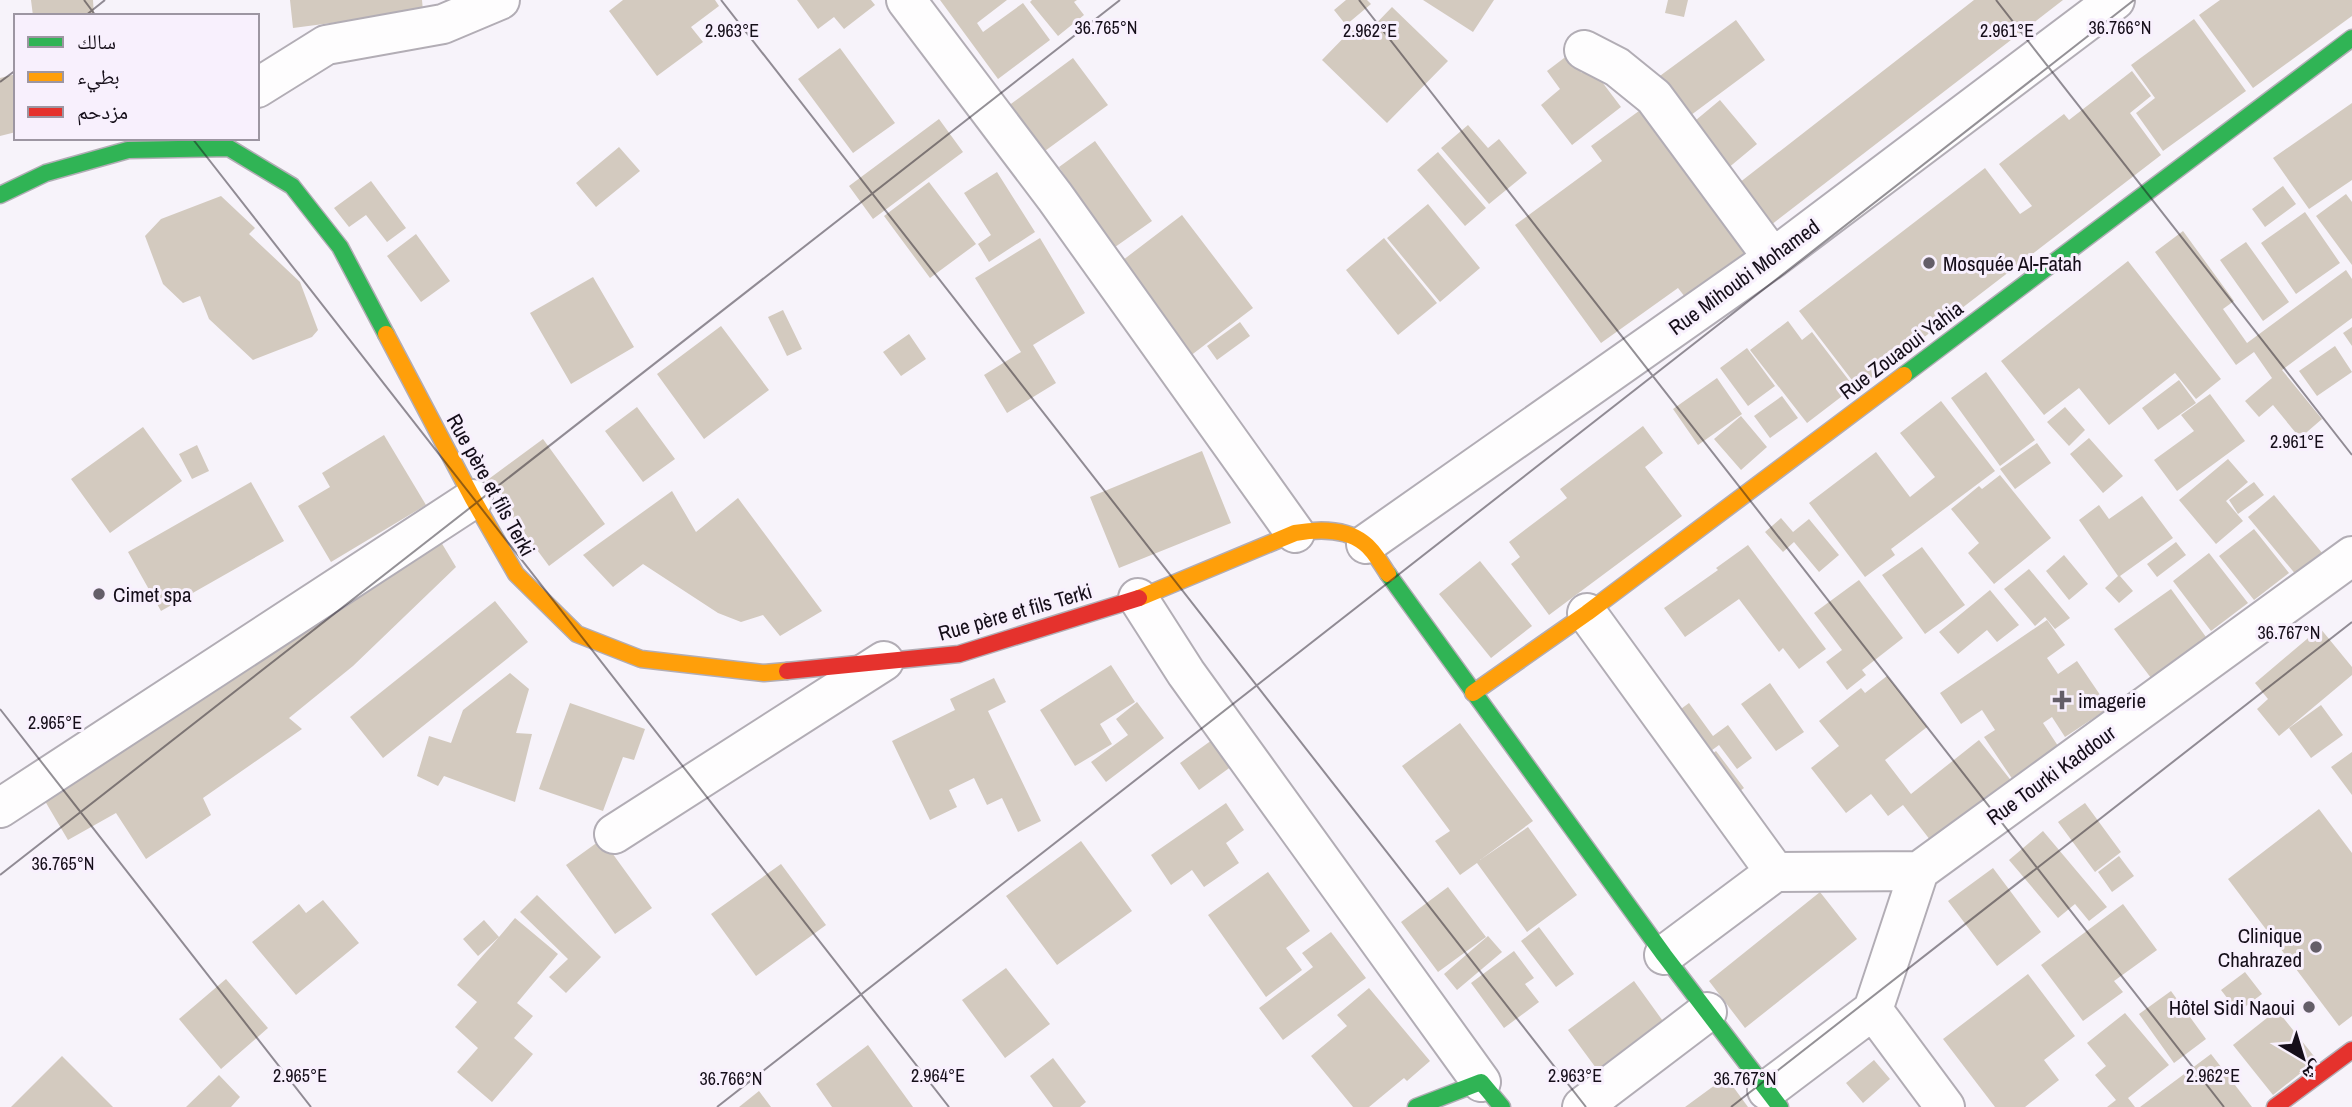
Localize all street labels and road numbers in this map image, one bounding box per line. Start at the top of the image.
street label: Rue Mihoubi Mohamed [1663,212,1825,342]
street label: Rue Zouaoui Yahia [1833,294,1969,406]
street label: Rue père et fils Terki [440,409,542,561]
street label: Rue père et fils Terki [935,576,1095,648]
street label: Rue Tourki Kaddour [1981,718,2122,832]

